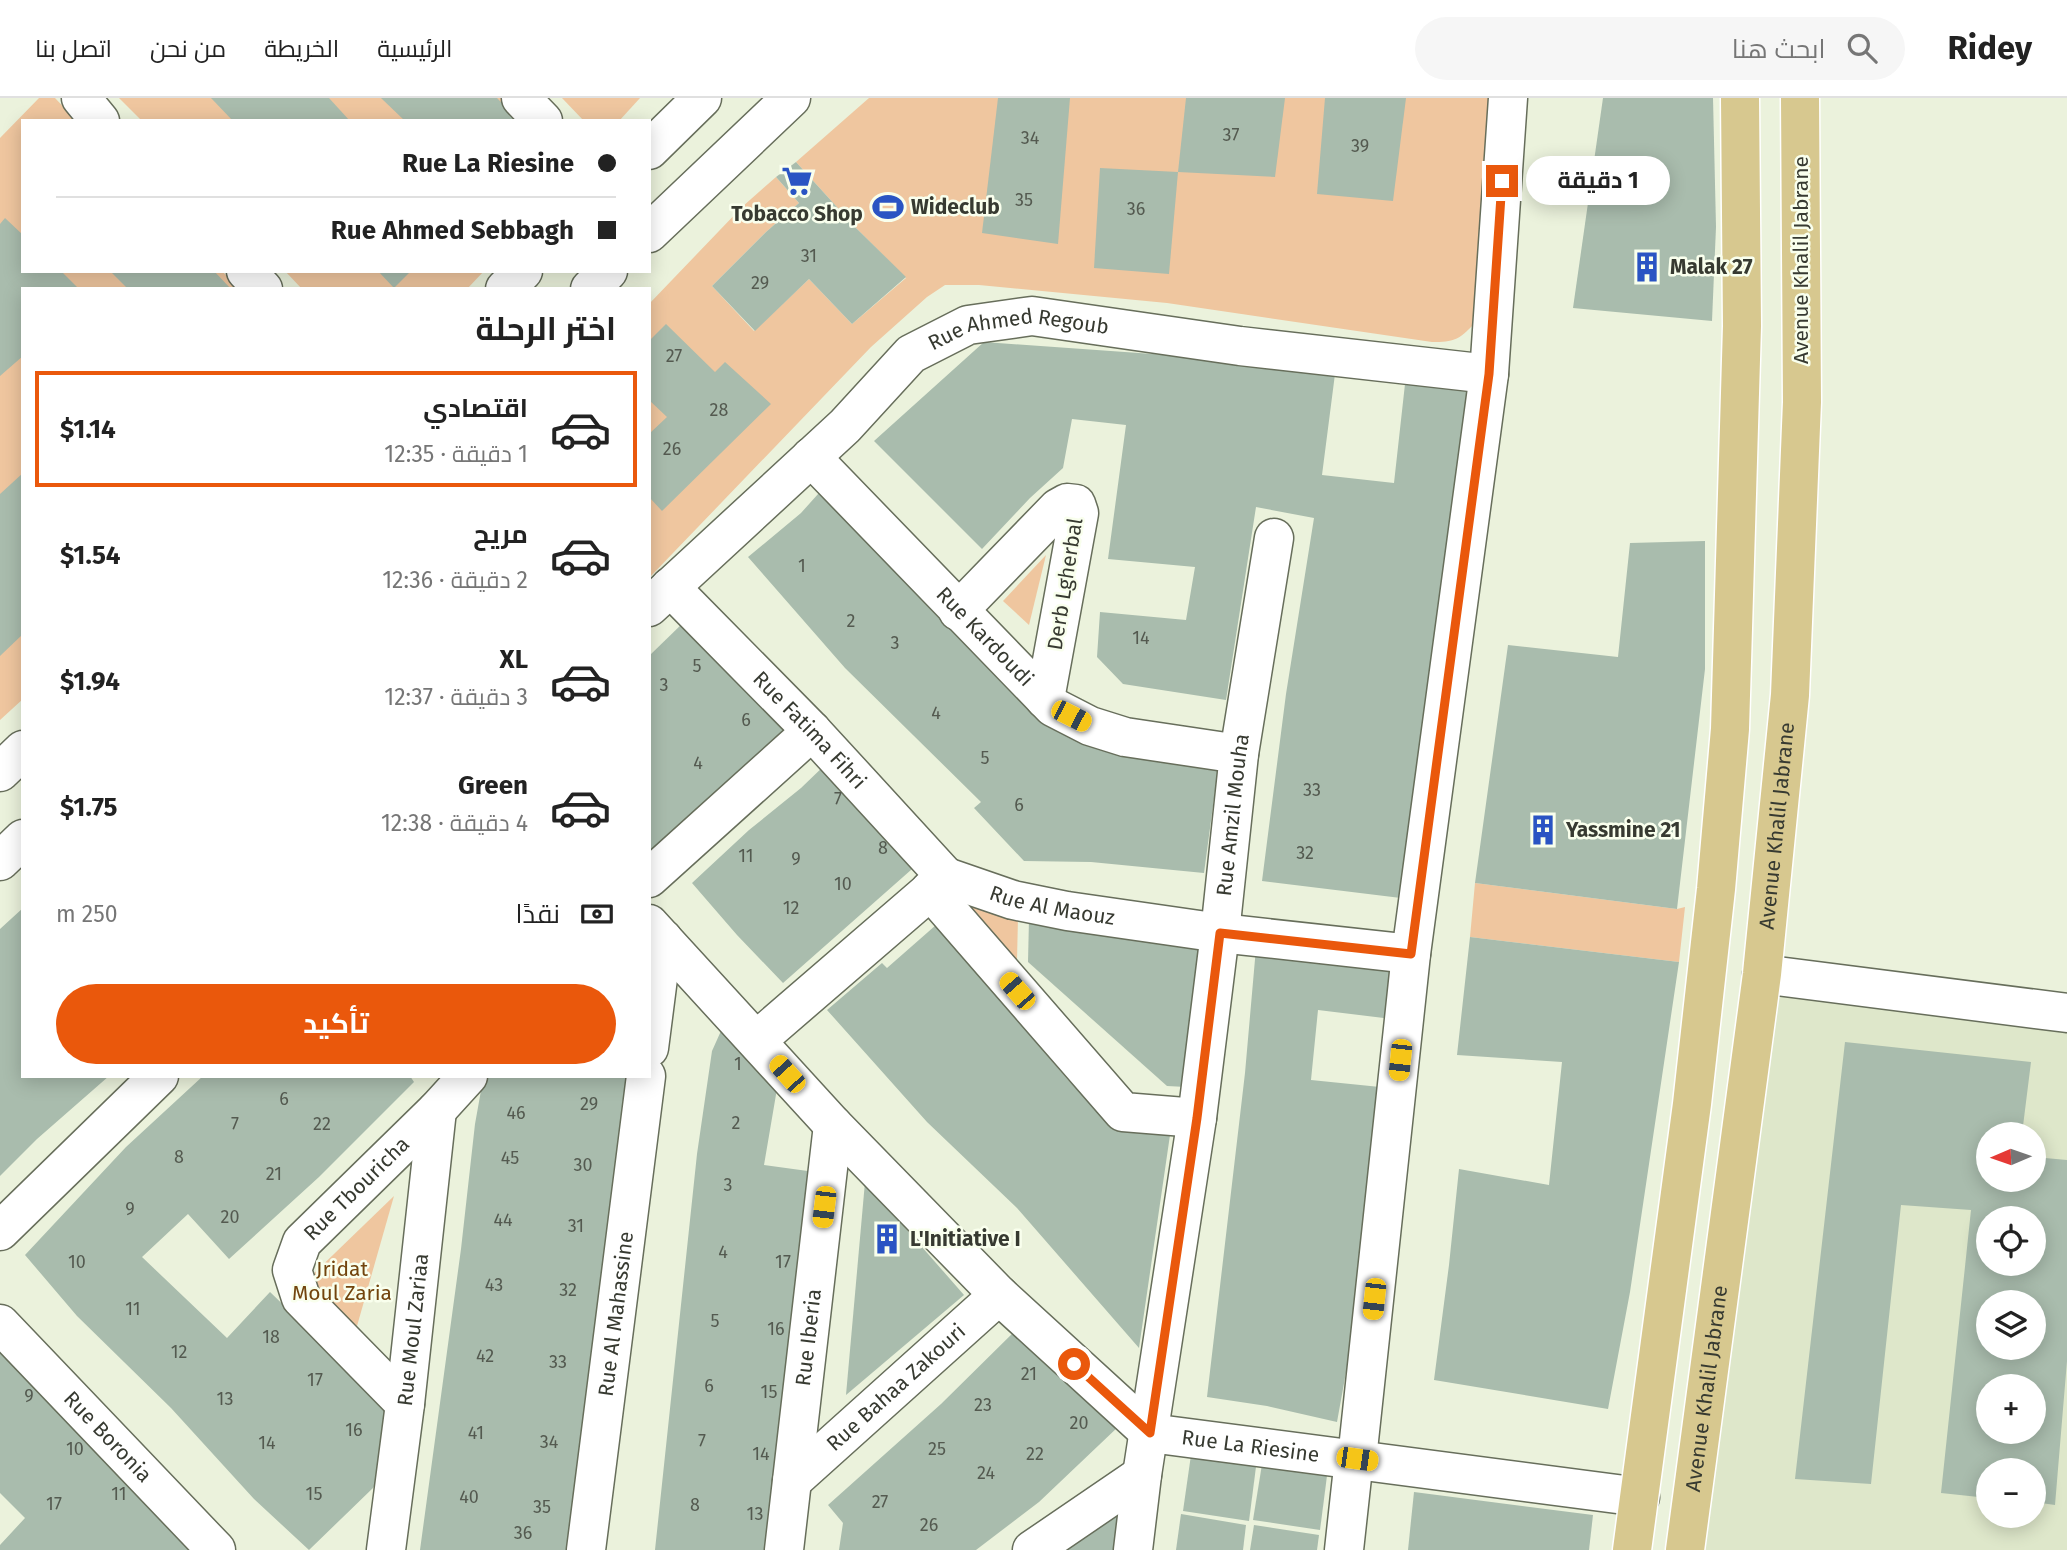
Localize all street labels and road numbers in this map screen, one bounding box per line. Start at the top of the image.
street label: Avenue Khalil Jabrane [1788,156,1814,364]
street label: Rue Ahmed Regoub [924,303,1111,356]
street label: Derb Lgherbal [1042,516,1088,652]
street label: Rue Kardoudi [931,581,1039,692]
street label: Rue Fatima Fihri [747,666,872,794]
street label: Avenue Khalil Jabrane [1754,721,1800,931]
street label: Rue Amzil Mouha [1211,732,1255,897]
street label: Rue Al Maouz [986,880,1116,931]
street label: Rue Tbouricha [298,1131,415,1246]
street label: Rue Al Mahassine [593,1230,639,1398]
street label: Rue Moul Zariaa [392,1252,434,1407]
street label: Avenue Khalil Jabrane [1680,1284,1733,1493]
street label: Rue Iberia [790,1287,827,1387]
street label: Rue Bahaa Zakouri [821,1318,971,1457]
street label: Rue Boronia [58,1386,157,1488]
street label: Rue La Riesine [1180,1424,1321,1468]

